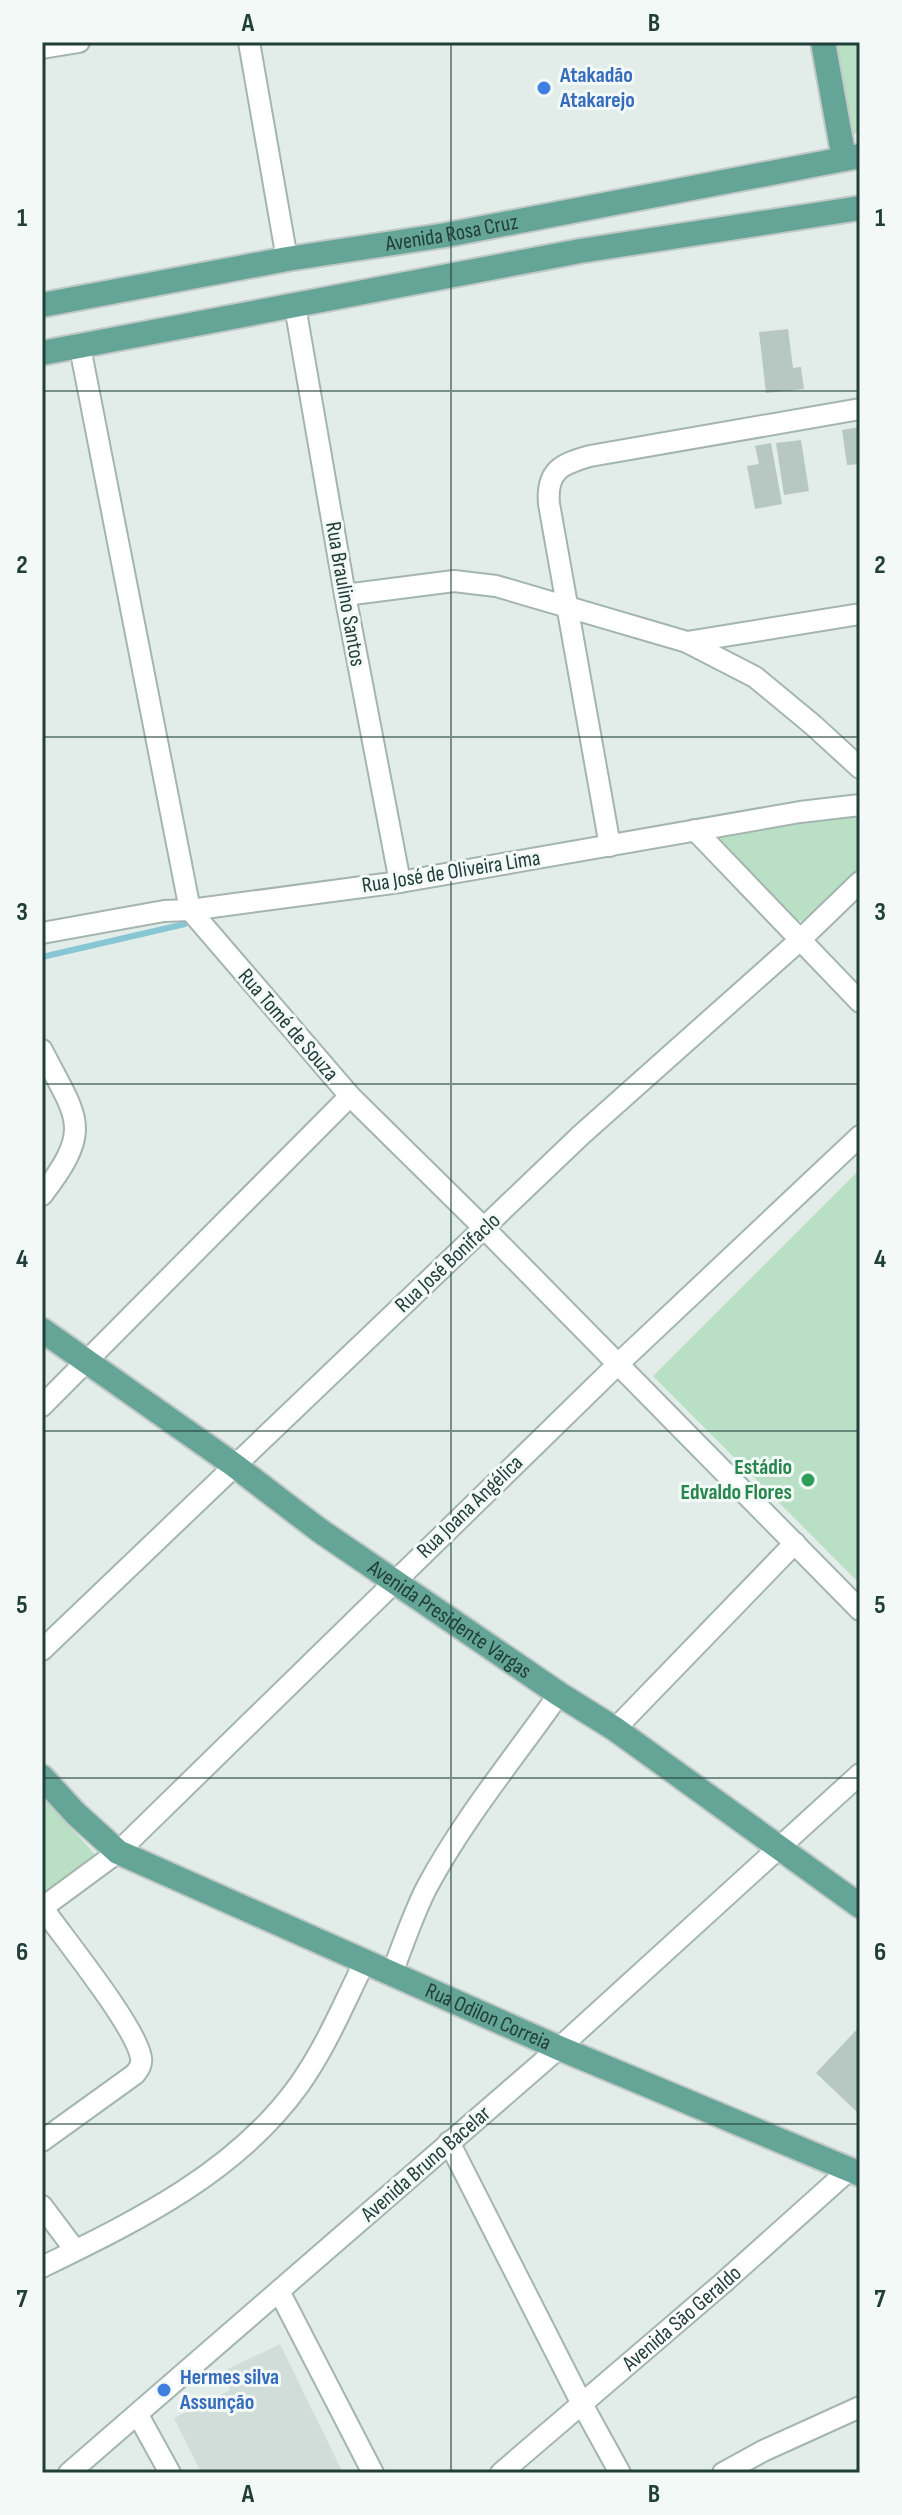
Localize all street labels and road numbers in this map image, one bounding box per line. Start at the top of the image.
street label: Avenida Rosa Cruz [383,208,520,258]
street label: Rua Braulino Santos [319,520,371,669]
street label: Rua José de Oliveira Lima [360,845,542,899]
street label: Rua Tomé de Souza [232,963,344,1087]
street label: Rua José Bonifaclo [390,1207,506,1319]
street label: Rua Joana Angélica [411,1450,529,1564]
street label: Avenida Presidente Vargas [362,1553,537,1685]
street label: Rua Odilon Correia [421,1977,555,2056]
street label: Avenida Bruno Bacelar [355,2100,496,2228]
street label: Avenida São Geraldo [616,2260,747,2377]

